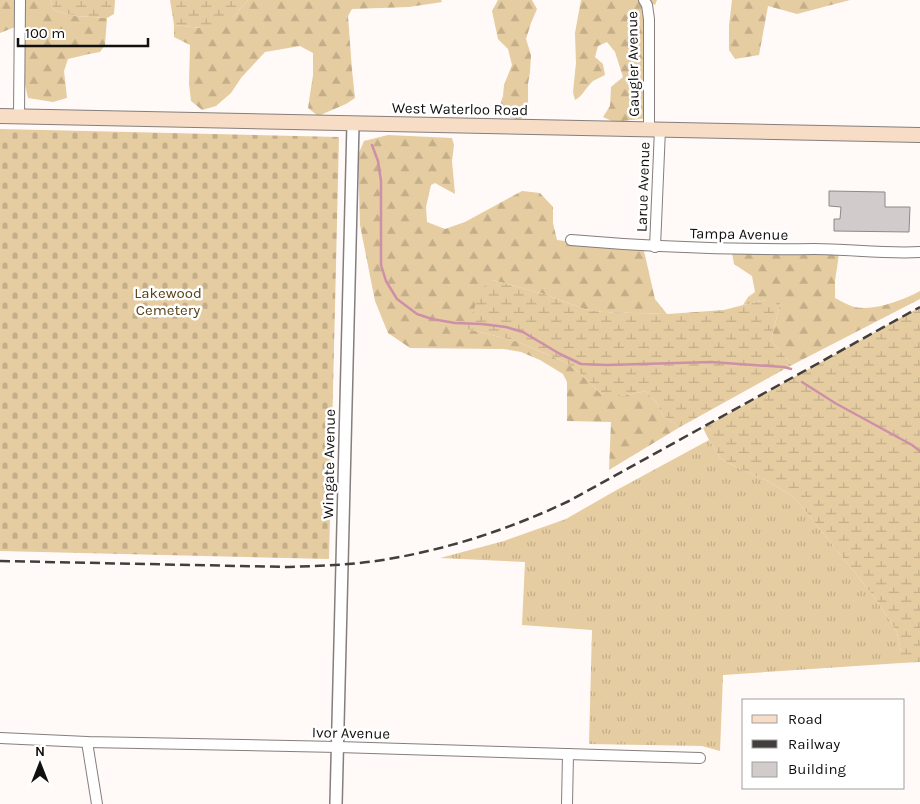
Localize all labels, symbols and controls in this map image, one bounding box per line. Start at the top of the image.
street label: Gaugler Avenue [623,11,643,117]
scale bar [18,15,148,47]
text: 100 m [25,24,65,42]
street label: West Waterloo Road [392,99,528,119]
street label: Larue Avenue [632,142,654,232]
street label: Tampa Avenue [690,224,788,244]
park label: Lakewood Cemetery [134,284,202,319]
street label: Wingate Avenue [319,409,339,519]
legend [742,699,905,789]
text: Road [788,710,823,728]
street label: Ivor Avenue [312,723,390,743]
text: Railway [788,735,840,753]
north arrow [15,739,65,789]
text: N [35,743,45,760]
text: Building [788,760,846,778]

